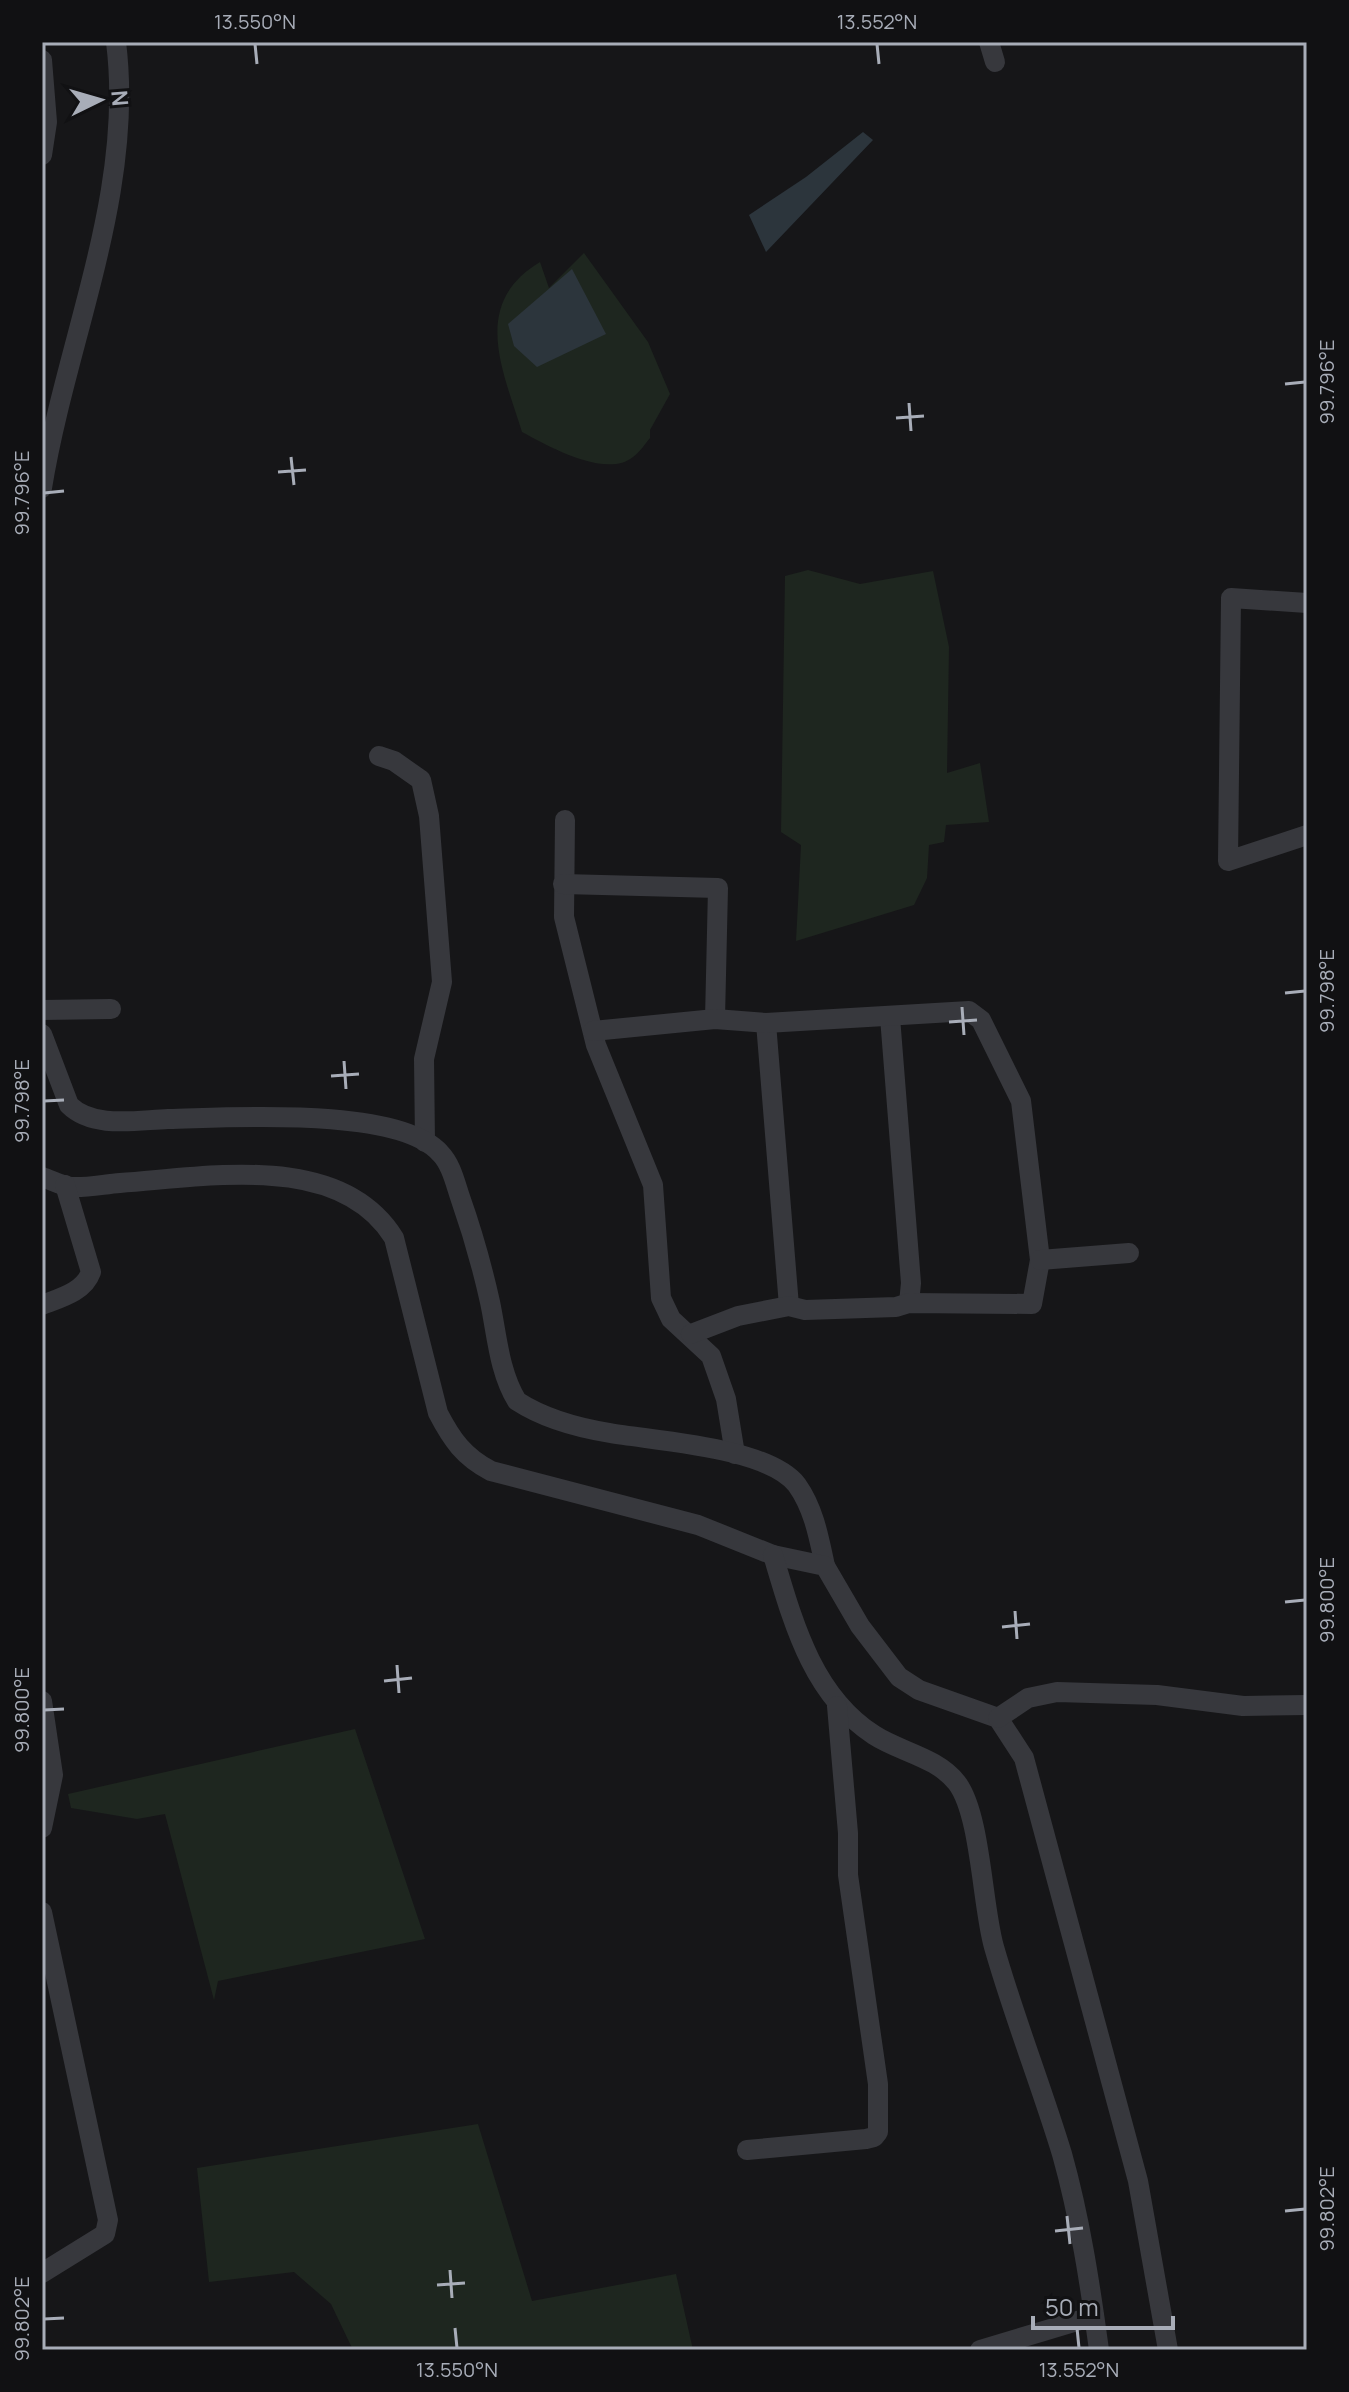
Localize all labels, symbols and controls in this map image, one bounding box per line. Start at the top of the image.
text: 13.550°N [214,8,296,35]
text: 13.552°N [837,8,917,35]
north arrow [60,60,140,140]
text: N [104,89,136,107]
text: 99.796°E [1313,340,1340,424]
text: 99.796°E [8,451,35,535]
text: 99.798°E [1313,949,1340,1033]
text: 99.798°E [8,1059,35,1143]
text: 99.800°E [1313,1557,1340,1643]
text: 99.800°E [8,1667,35,1753]
text: 99.802°E [1313,2166,1340,2252]
text: 99.802°E [8,2276,35,2362]
scale bar [1033,2280,1173,2330]
text: 50 m [1045,2290,1099,2323]
text: 13.550°N [416,2356,498,2383]
text: 13.552°N [1039,2356,1119,2383]

